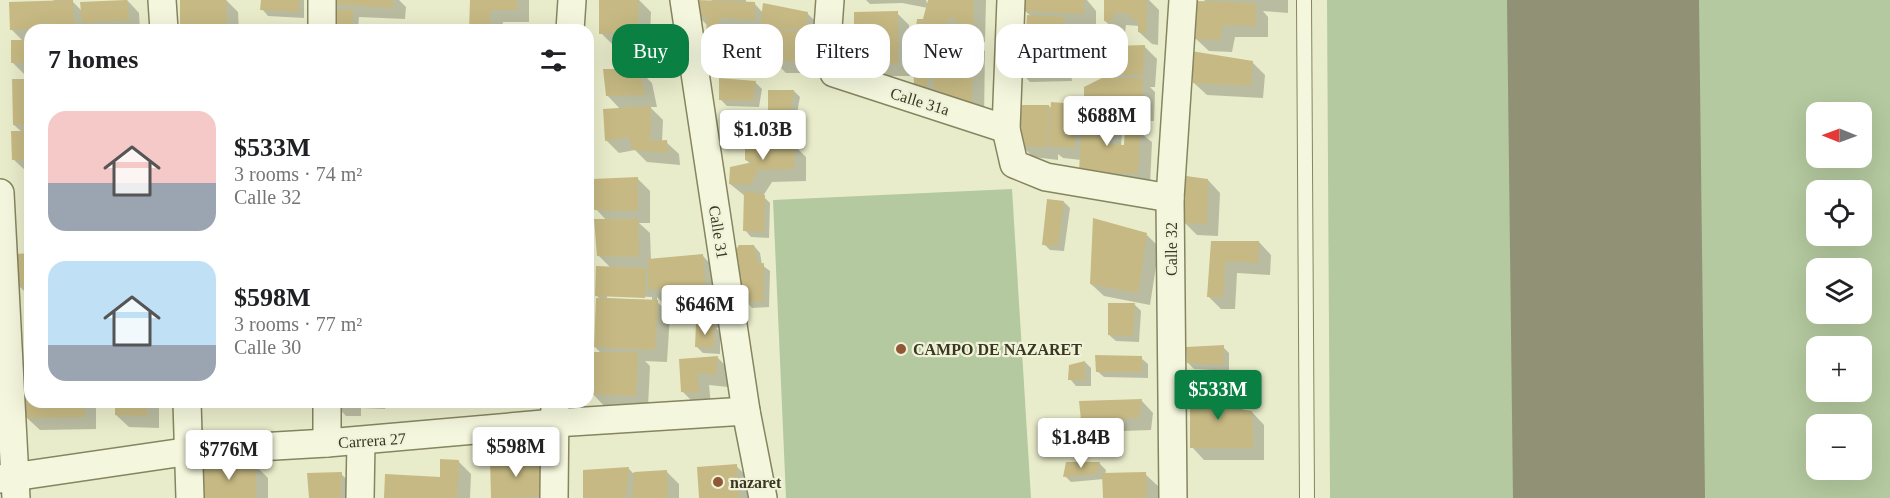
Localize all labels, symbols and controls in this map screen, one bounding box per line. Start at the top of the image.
chip: Buy [612,24,689,78]
chip: Rent [701,24,783,78]
chip: Filters [795,24,890,78]
chip: New [902,24,984,78]
chip: Apartment [996,24,1128,78]
icon: filters [537,44,570,77]
text: 7 homes [48,45,138,74]
street label: Calle 31a [888,84,951,119]
pin: $688M [1065,96,1149,147]
north arrow [1806,102,1872,168]
map controls [1806,102,1872,480]
text: $688M [1078,104,1136,126]
pin: $1.03B [714,110,812,161]
text: $1.03B [734,118,792,140]
text: $533M [234,133,311,162]
icon: home [96,135,168,207]
text: 3 rooms · 74 m² [234,163,362,185]
button: locate [1806,180,1872,246]
text: Calle 32 [234,186,301,208]
street label: Calle 31 [706,204,731,260]
street label: Calle 32 [1163,222,1180,276]
button: layers [1806,258,1872,324]
text: $598M [234,283,311,312]
icon: home [96,285,168,357]
pin: $646M [663,285,747,336]
text: $646M [676,293,734,315]
text: 3 rooms · 77 m² [234,313,362,335]
text: Calle 30 [234,336,301,358]
button: + [1806,336,1872,402]
place label: CAMPO DE NAZARET [913,341,1082,358]
marker: CAMPO DE NAZARET [894,342,908,356]
pin: $533M [1176,370,1260,421]
text: $533M [1189,378,1247,400]
button: − [1806,414,1872,480]
pin: $1.84B [1032,418,1130,469]
text: $1.84B [1052,426,1110,448]
pin: $598M [474,427,558,478]
pin: $776M [187,430,271,481]
street label: Carrera 27 [338,430,407,451]
text: $598M [487,435,545,457]
text: $776M [200,438,258,460]
place label: nazaret [730,474,782,491]
marker: nazaret [711,475,725,489]

